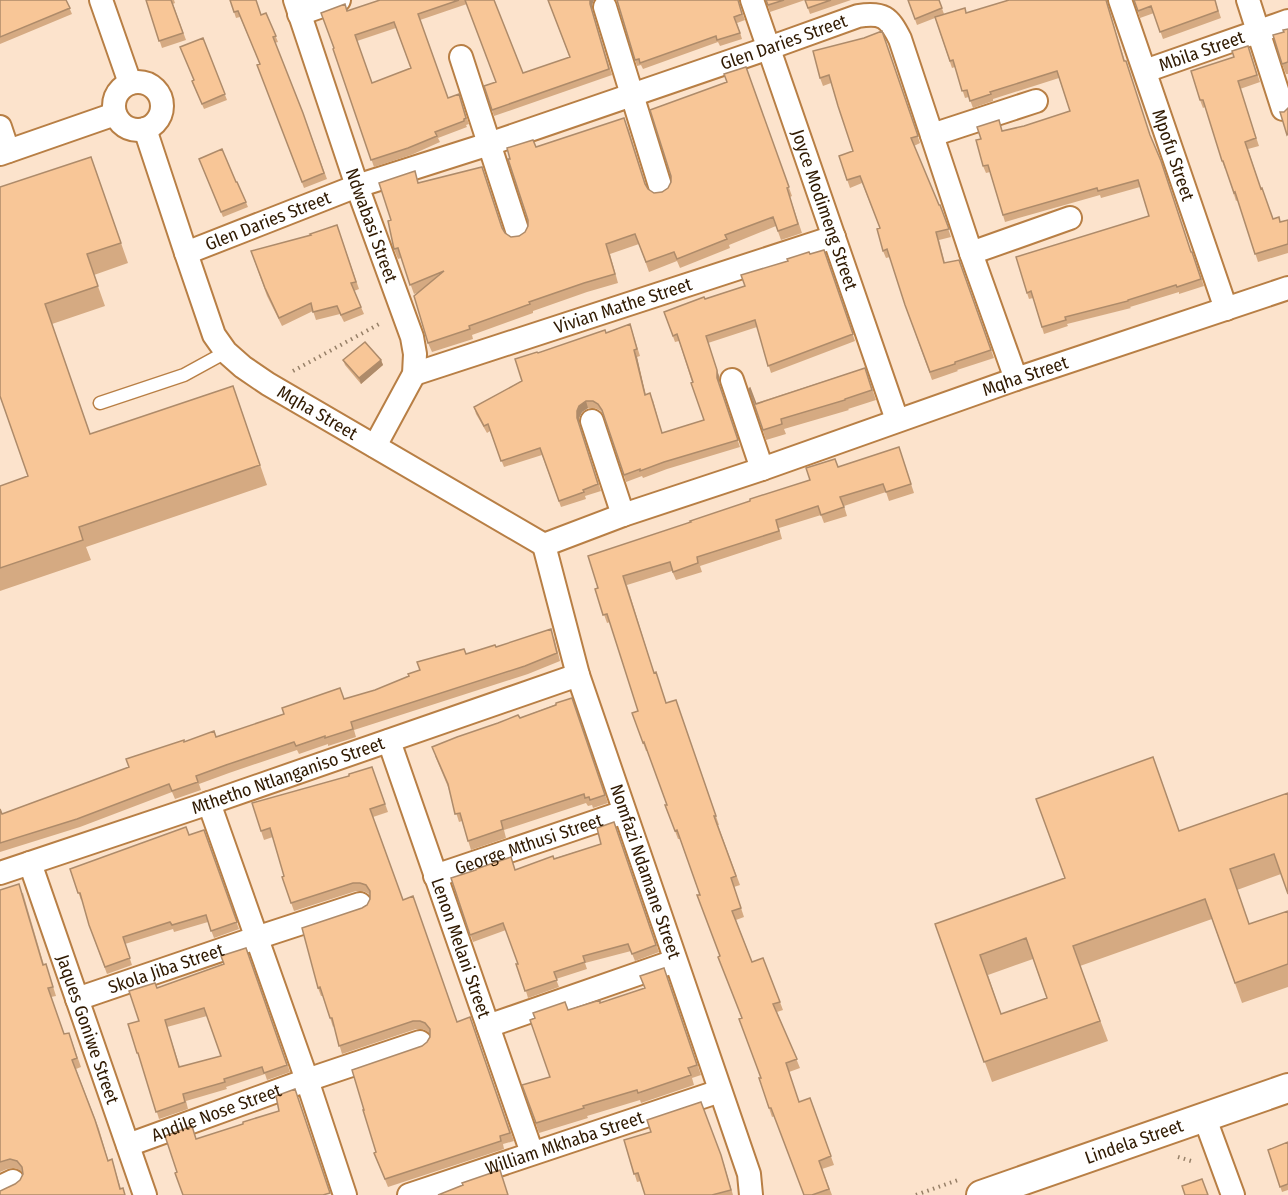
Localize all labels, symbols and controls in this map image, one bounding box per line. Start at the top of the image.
street label: Glen Daries Street [718,10,850,75]
street label: Mbila Street [1156,26,1247,76]
street label: Mpofu Street [1147,106,1199,204]
street label: Joyce Modimeng Street [787,127,862,293]
street label: Ndwabasi Street [341,165,402,286]
street label: Glen Daries Street [202,186,334,255]
street label: Vivian Mathe Street [552,273,695,338]
street label: Mqha Street [979,351,1071,401]
street label: Mqha Street [273,381,361,445]
street label: Mthetho Ntlanganiso Street [189,732,387,819]
street label: Nomfazi Ndamane Street [605,781,685,962]
street label: George Mthusi Street [452,809,606,879]
street label: Lenon Melani Street [426,875,495,1021]
street label: Skola Jiba Street [105,939,227,999]
street label: Jaques Goniwe Street [52,952,124,1107]
street label: Andile Nose Street [148,1079,284,1147]
street label: William Mkhaba Street [483,1106,647,1180]
street label: Lindela Street [1082,1114,1186,1169]

